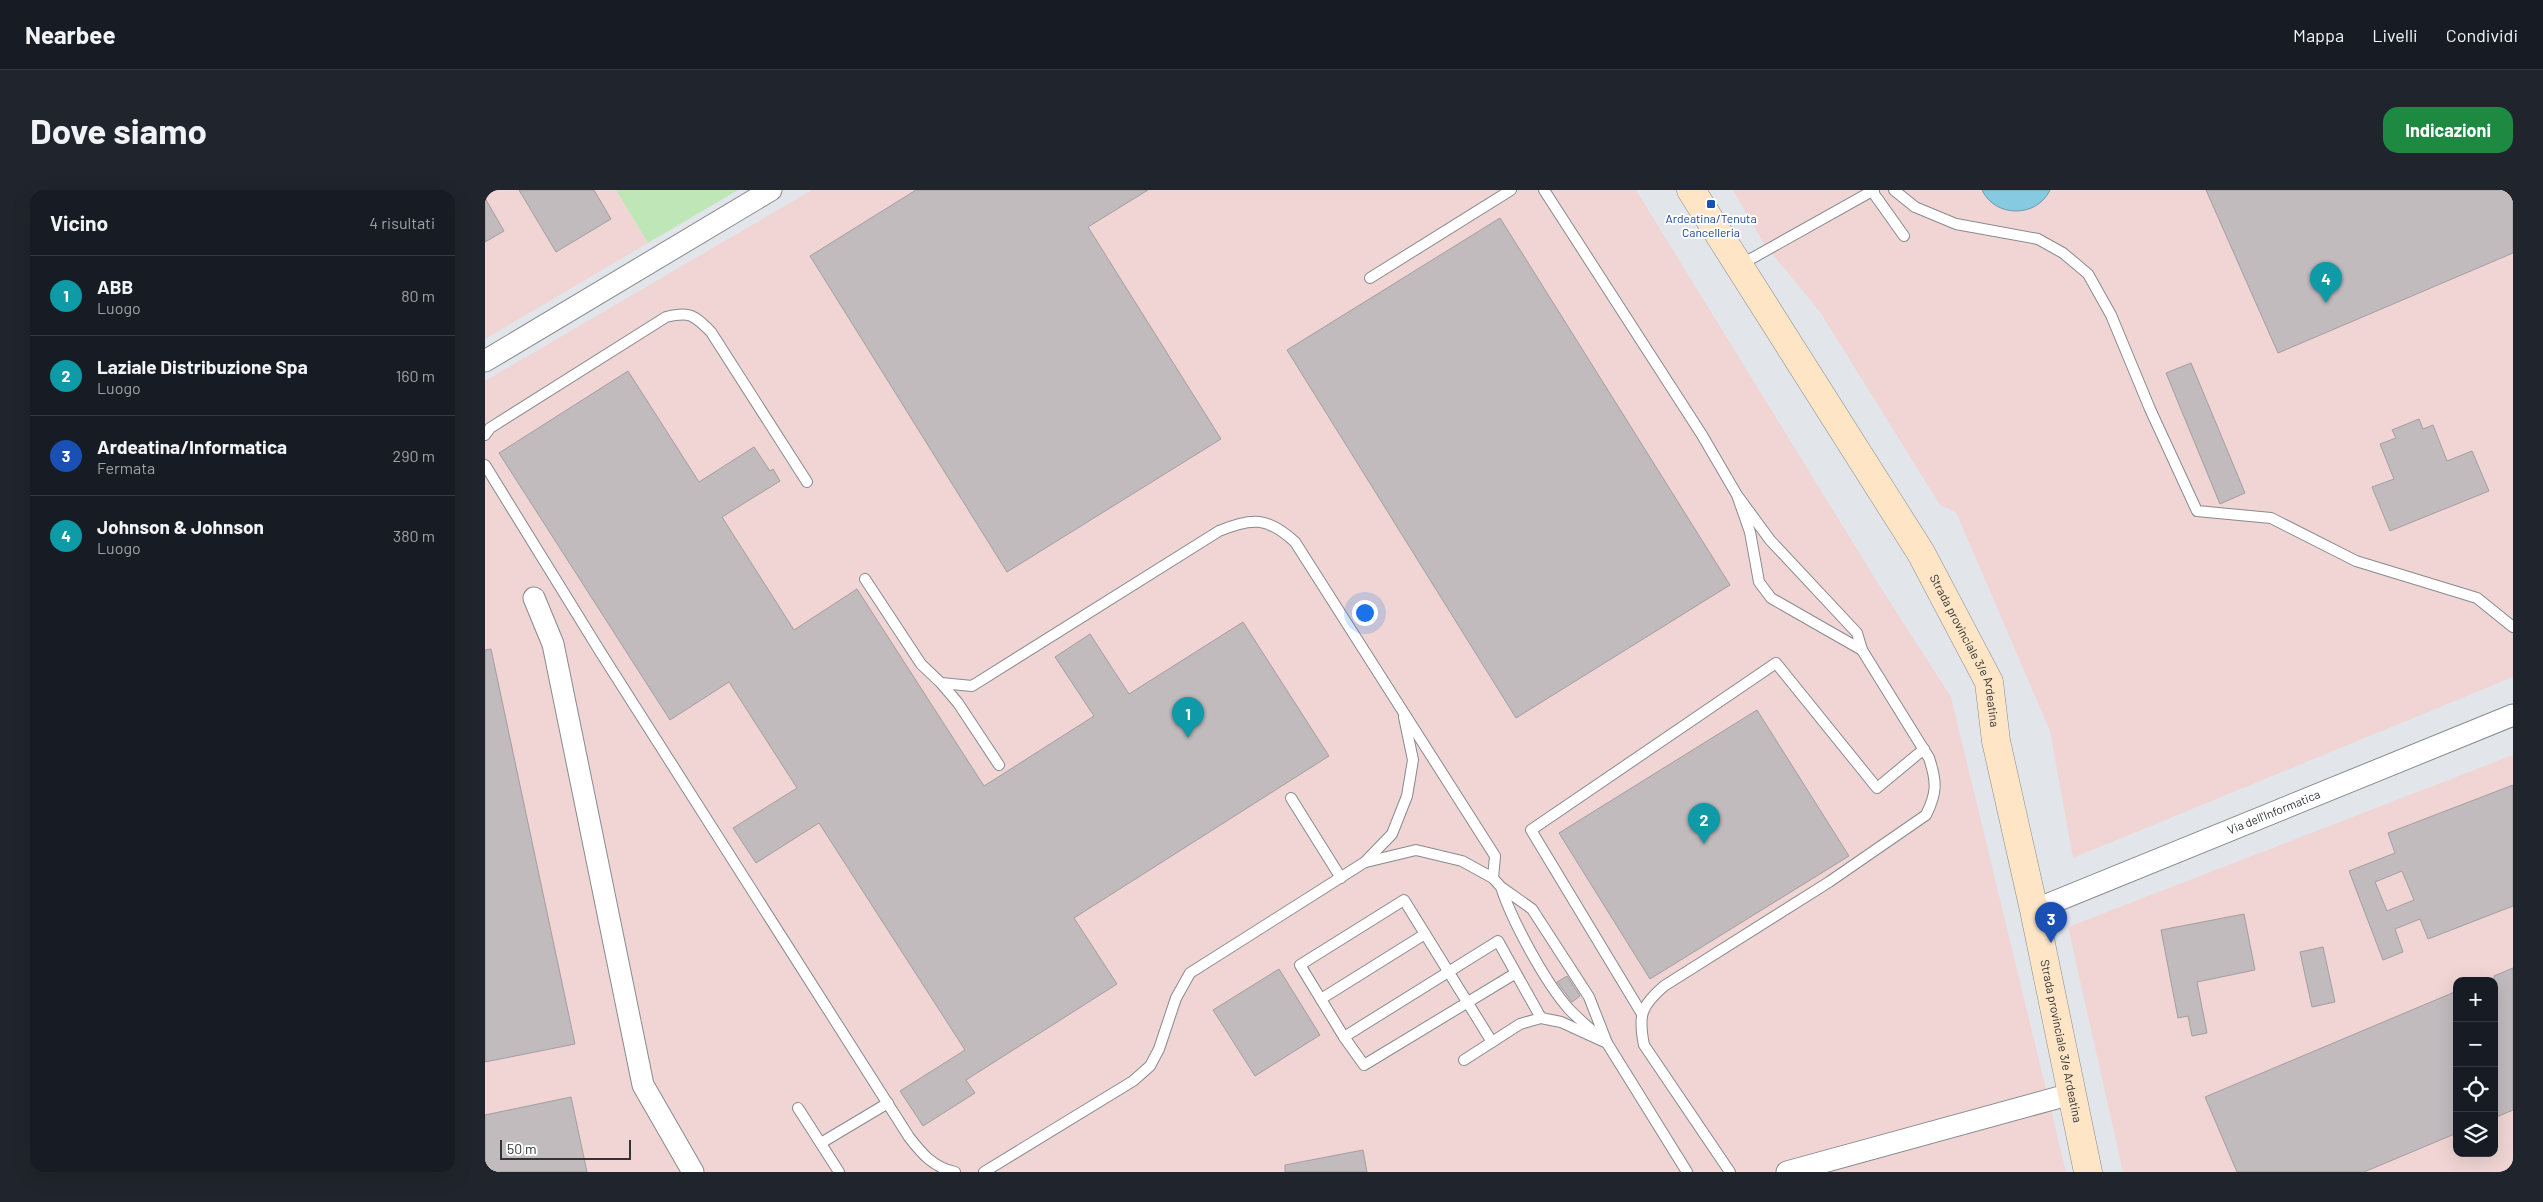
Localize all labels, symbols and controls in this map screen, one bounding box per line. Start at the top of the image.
text: Nearbee [25,20,116,49]
text: Mappa [2293,24,2344,46]
text: Livelli [2372,24,2418,46]
text: Condividi [2446,24,2518,46]
button: Indicazioni [2383,107,2513,153]
text: Dove siamo [30,109,207,151]
marker: Ardeatina/Tenuta Cancelleria [1705,198,1717,210]
text: Vicino [50,210,108,235]
place label: Ardeatina/Tenuta Cancelleria [1665,211,1757,239]
text: 4 risultati [369,213,435,232]
pin: 4 [2310,262,2342,303]
text: ABB [97,275,133,298]
text: 1 [63,286,69,305]
text: 80 m [401,286,435,305]
text: Luogo [97,298,141,317]
text: Laziale Distribuzione Spa [97,355,308,378]
text: 2 [62,366,70,385]
text: 160 m [396,366,435,385]
text: Luogo [97,378,141,397]
text: Ardeatina/Informatica [97,435,287,458]
text: 3 [62,446,70,465]
text: 290 m [393,446,435,465]
text: Fermata [97,458,155,477]
text: Johnson & Johnson [97,515,264,538]
text: 4 [61,526,71,545]
text: 380 m [393,526,435,545]
text: Luogo [97,538,141,557]
street label: Strada provinciale 3/e Ardeatina [1927,572,2002,728]
your location [1352,600,1378,626]
pin: 1 [1172,697,1204,738]
street label: Via dell'Informatica [2225,786,2322,837]
pin: 2 [1688,803,1720,844]
pin: 3 [2035,902,2067,943]
street label: Strada provinciale 3/e Ardeatina [2038,958,2086,1124]
map controls [2453,977,2498,1157]
button: + [2453,977,2498,1022]
button: − [2453,1022,2498,1067]
button: locate [2453,1067,2498,1112]
button: layers [2453,1112,2498,1157]
scale bar [500,1137,631,1160]
text: 50 m [507,1140,536,1157]

